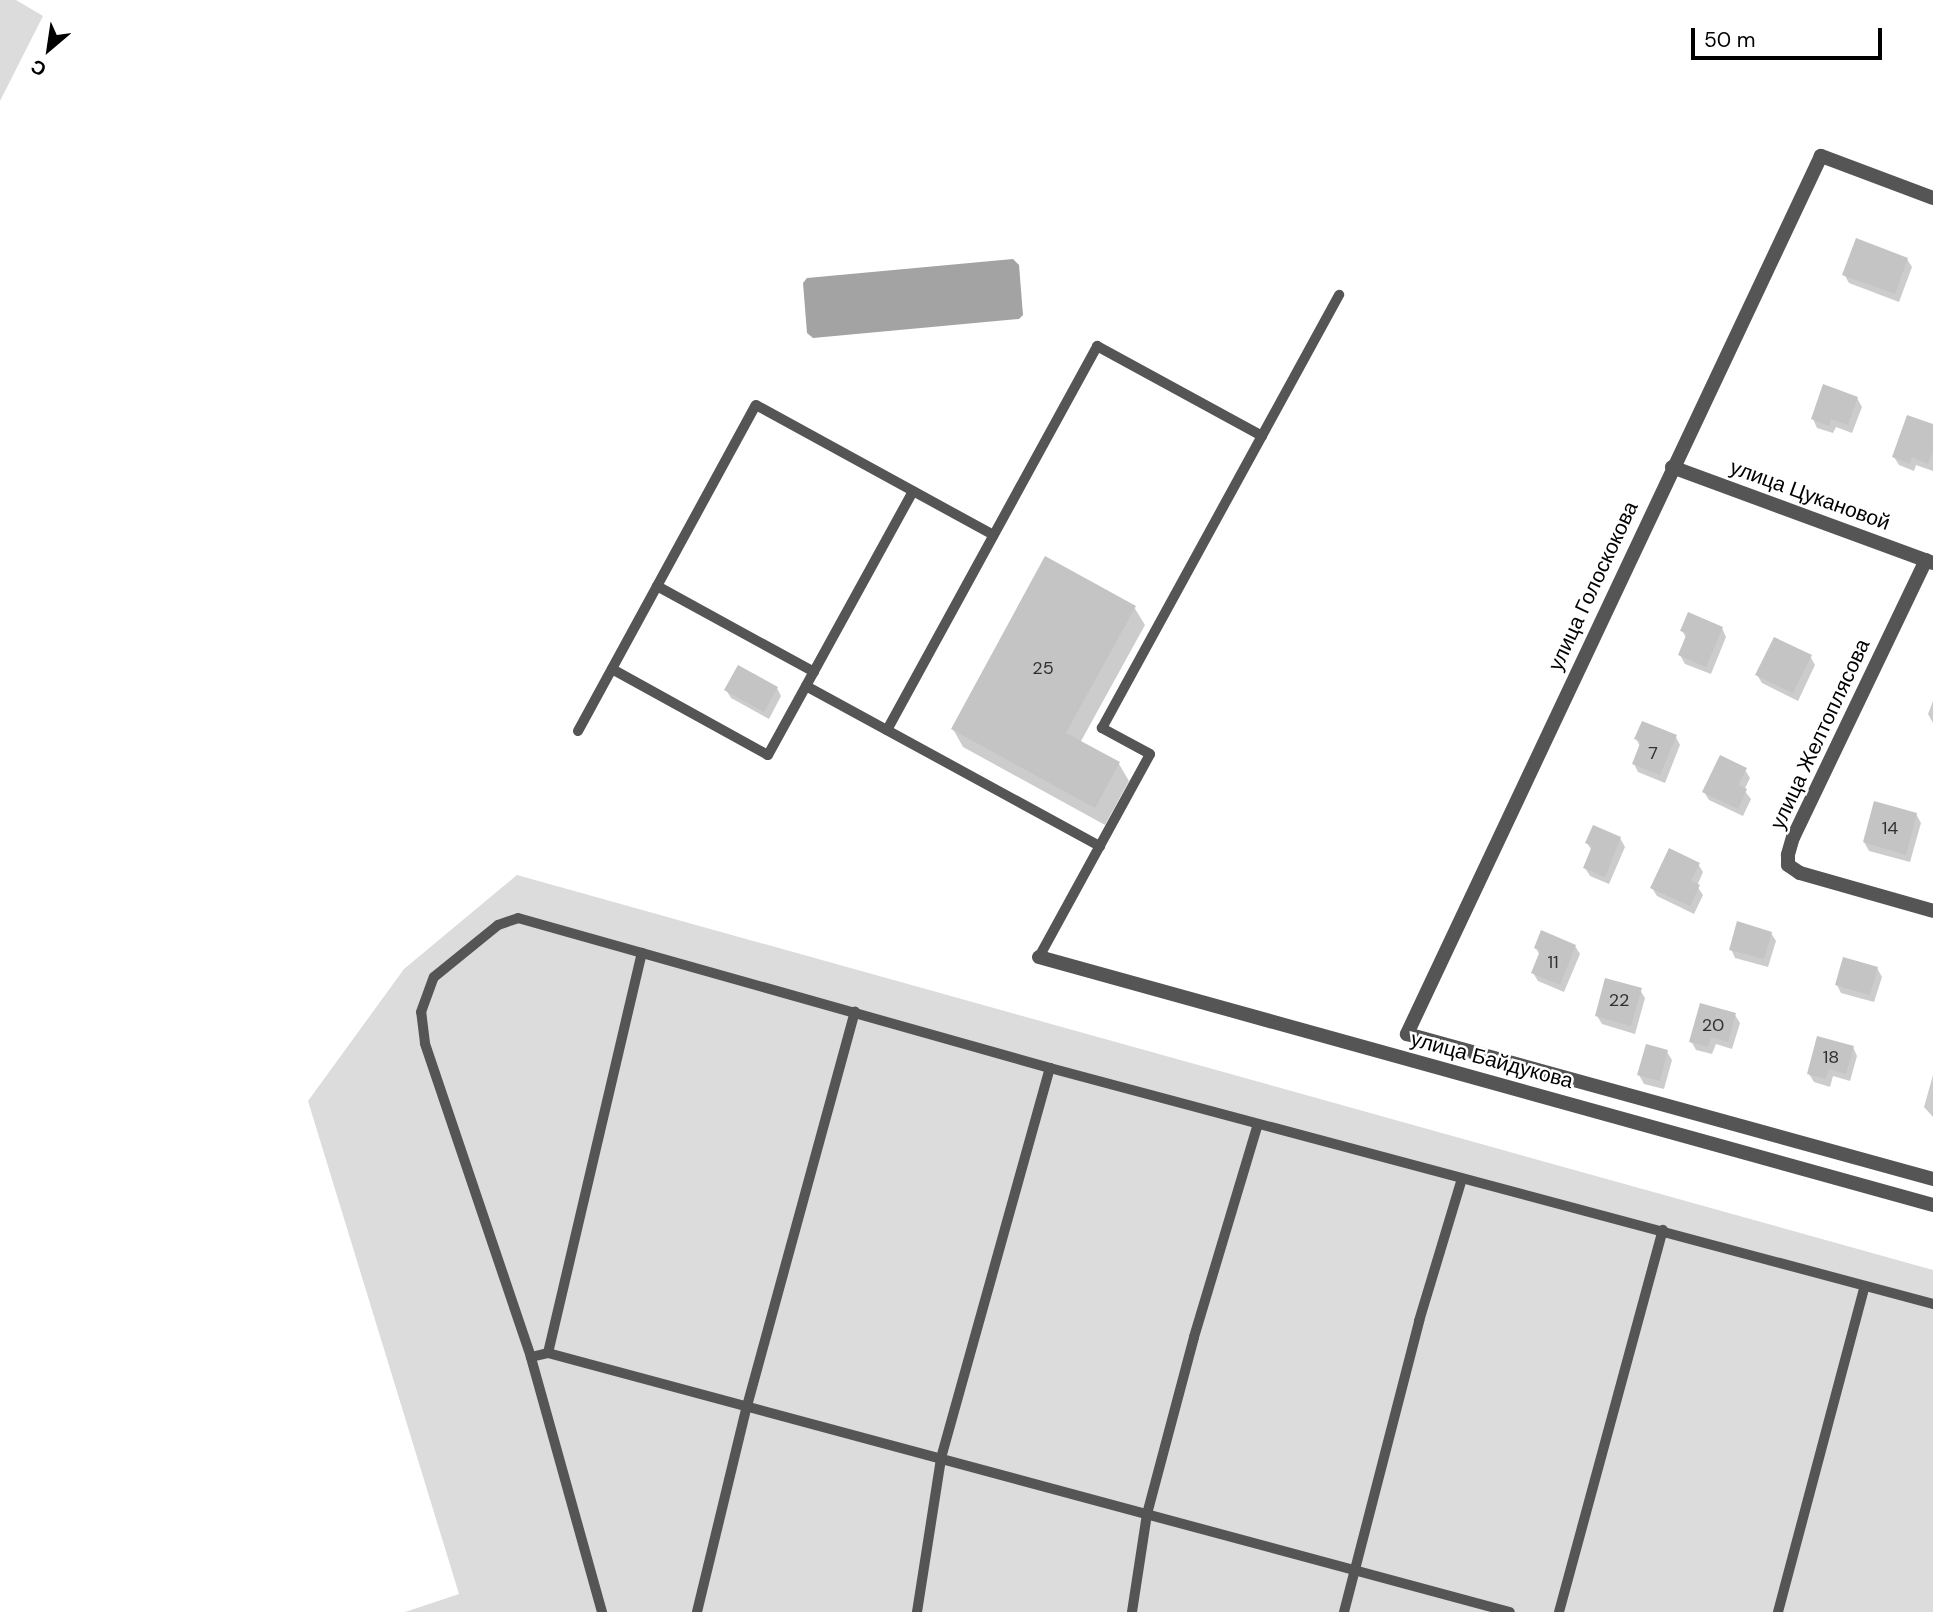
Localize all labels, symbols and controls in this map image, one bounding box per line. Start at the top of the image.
north arrow [14,14,84,84]
scale bar [1695,14,1886,58]
text: 50 m [1704,26,1755,54]
text: С [27,54,51,82]
street label: улица Цукановой [1727,454,1893,536]
street label: улица Голоскокова [1543,497,1643,675]
street label: улица Желтоплясова [1765,635,1875,833]
house number: 25 [1032,657,1054,679]
house number: 7 [1648,742,1658,764]
house number: 14 [1882,817,1898,839]
house number: 11 [1547,951,1559,973]
house number: 22 [1609,989,1629,1011]
house number: 20 [1702,1014,1724,1036]
street label: улица Байдукова [1408,1026,1576,1094]
house number: 18 [1823,1046,1839,1068]

